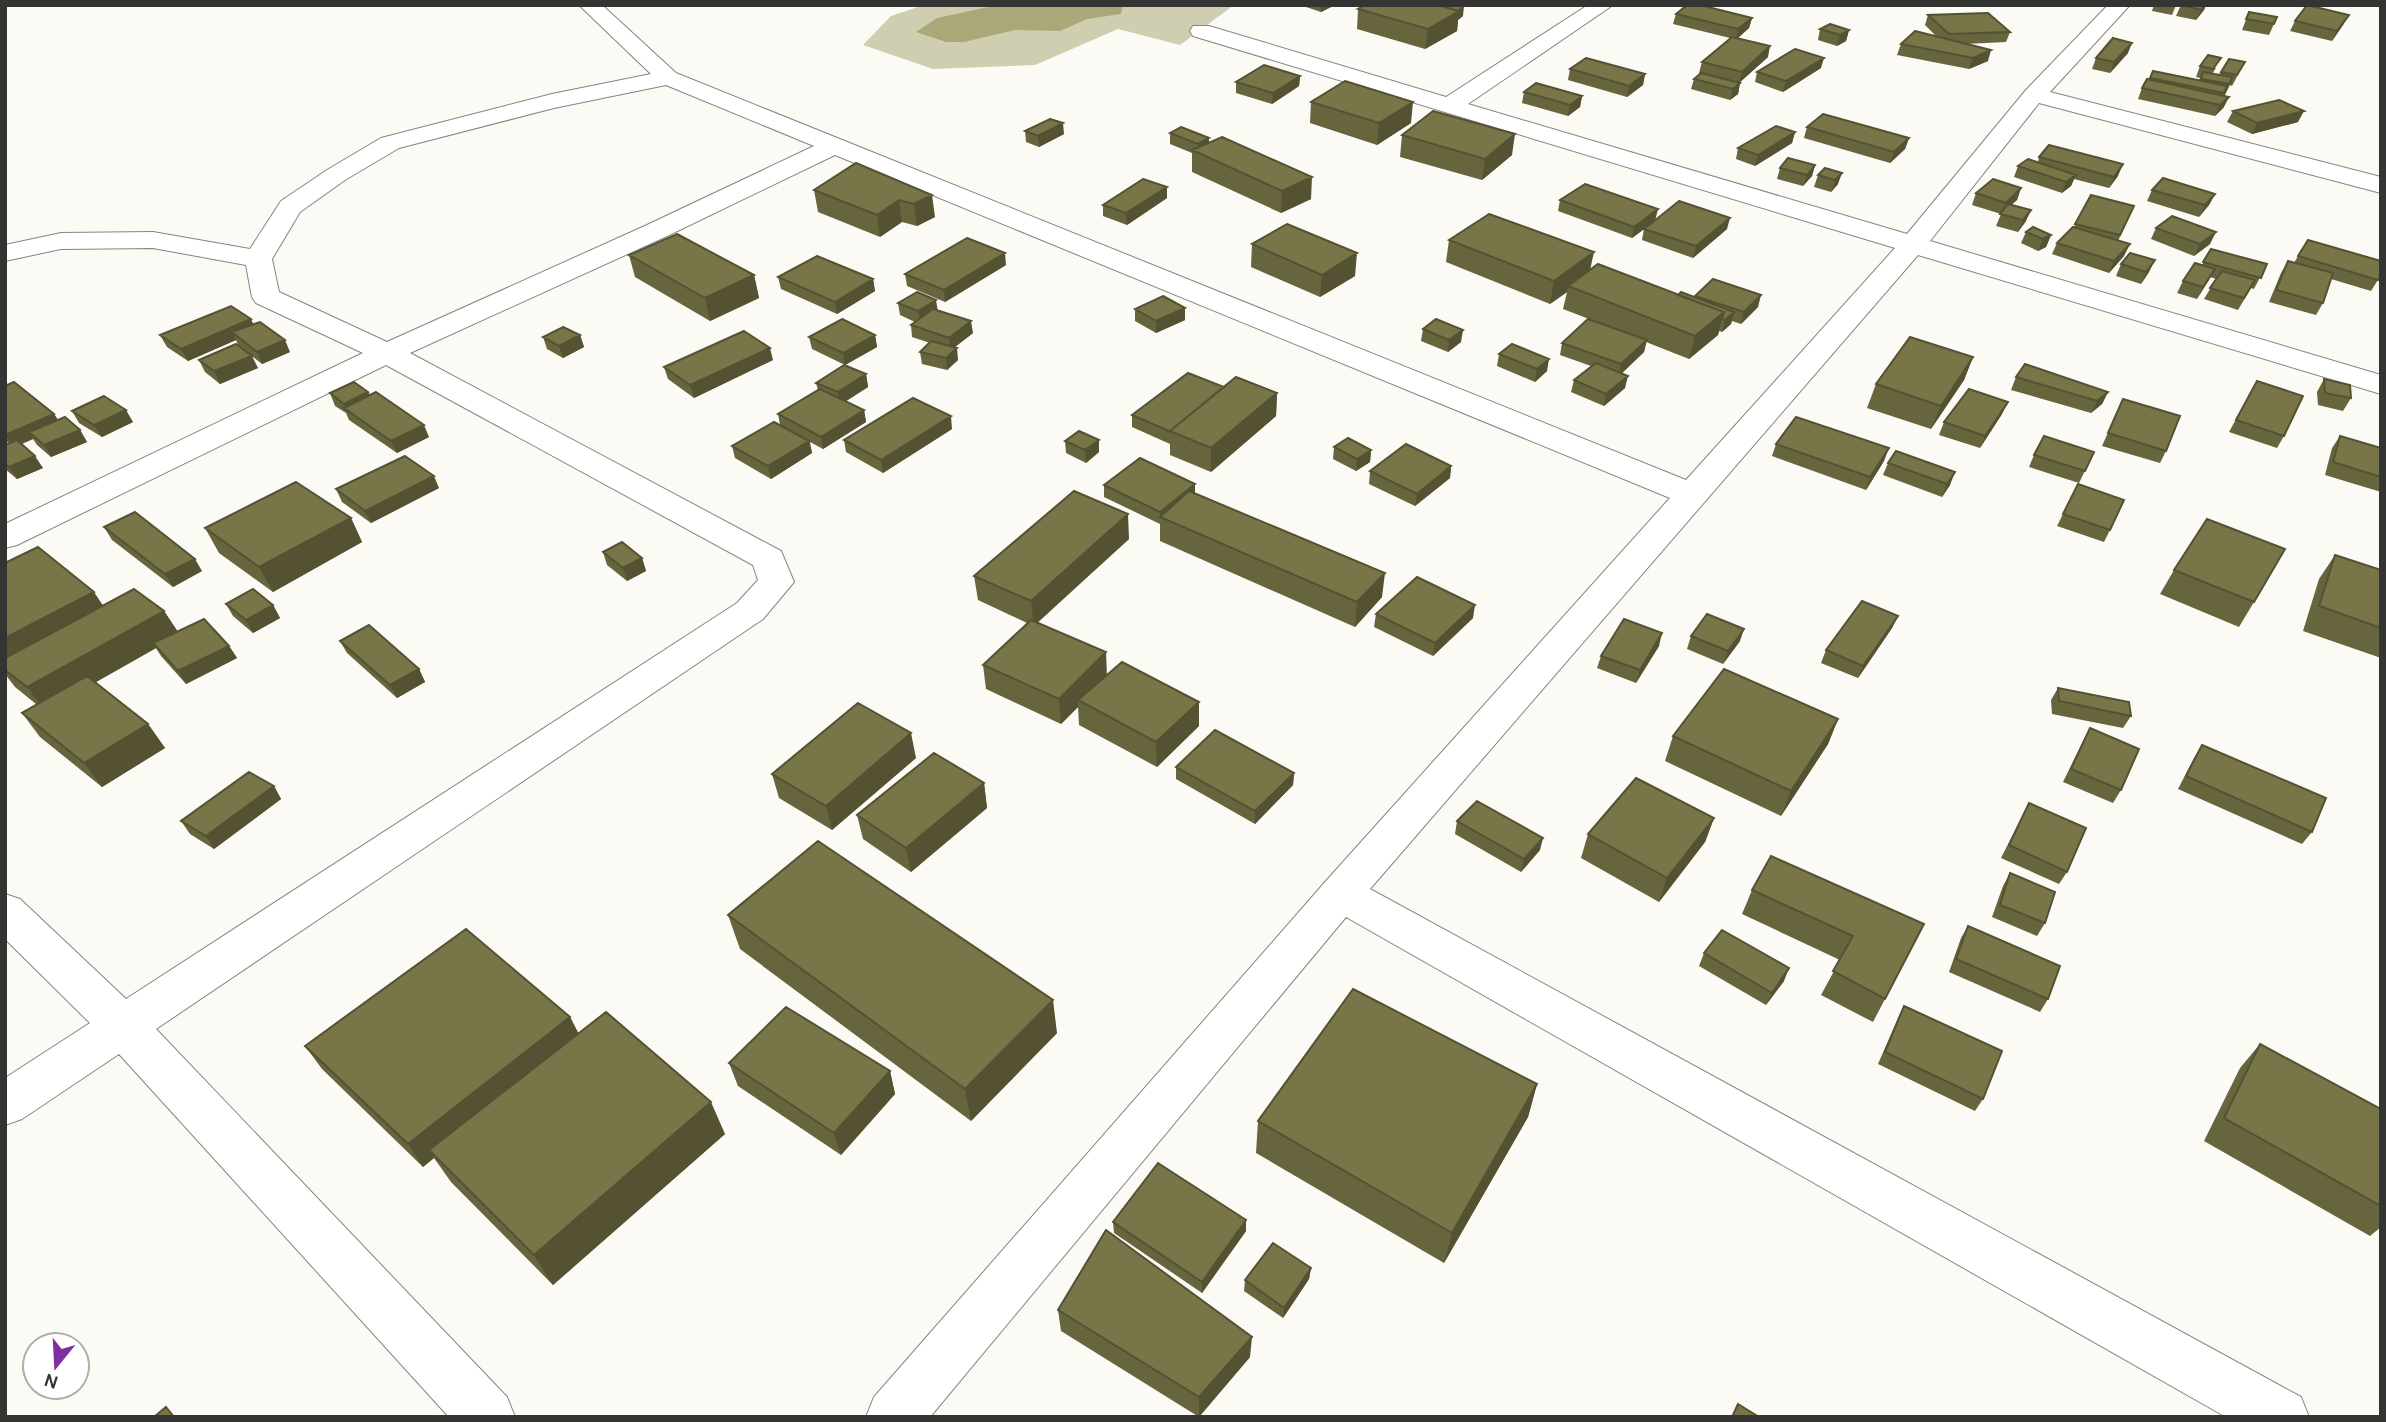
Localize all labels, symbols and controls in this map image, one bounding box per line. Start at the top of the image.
north arrow [21,1331,91,1401]
text: N [41,1369,61,1394]

